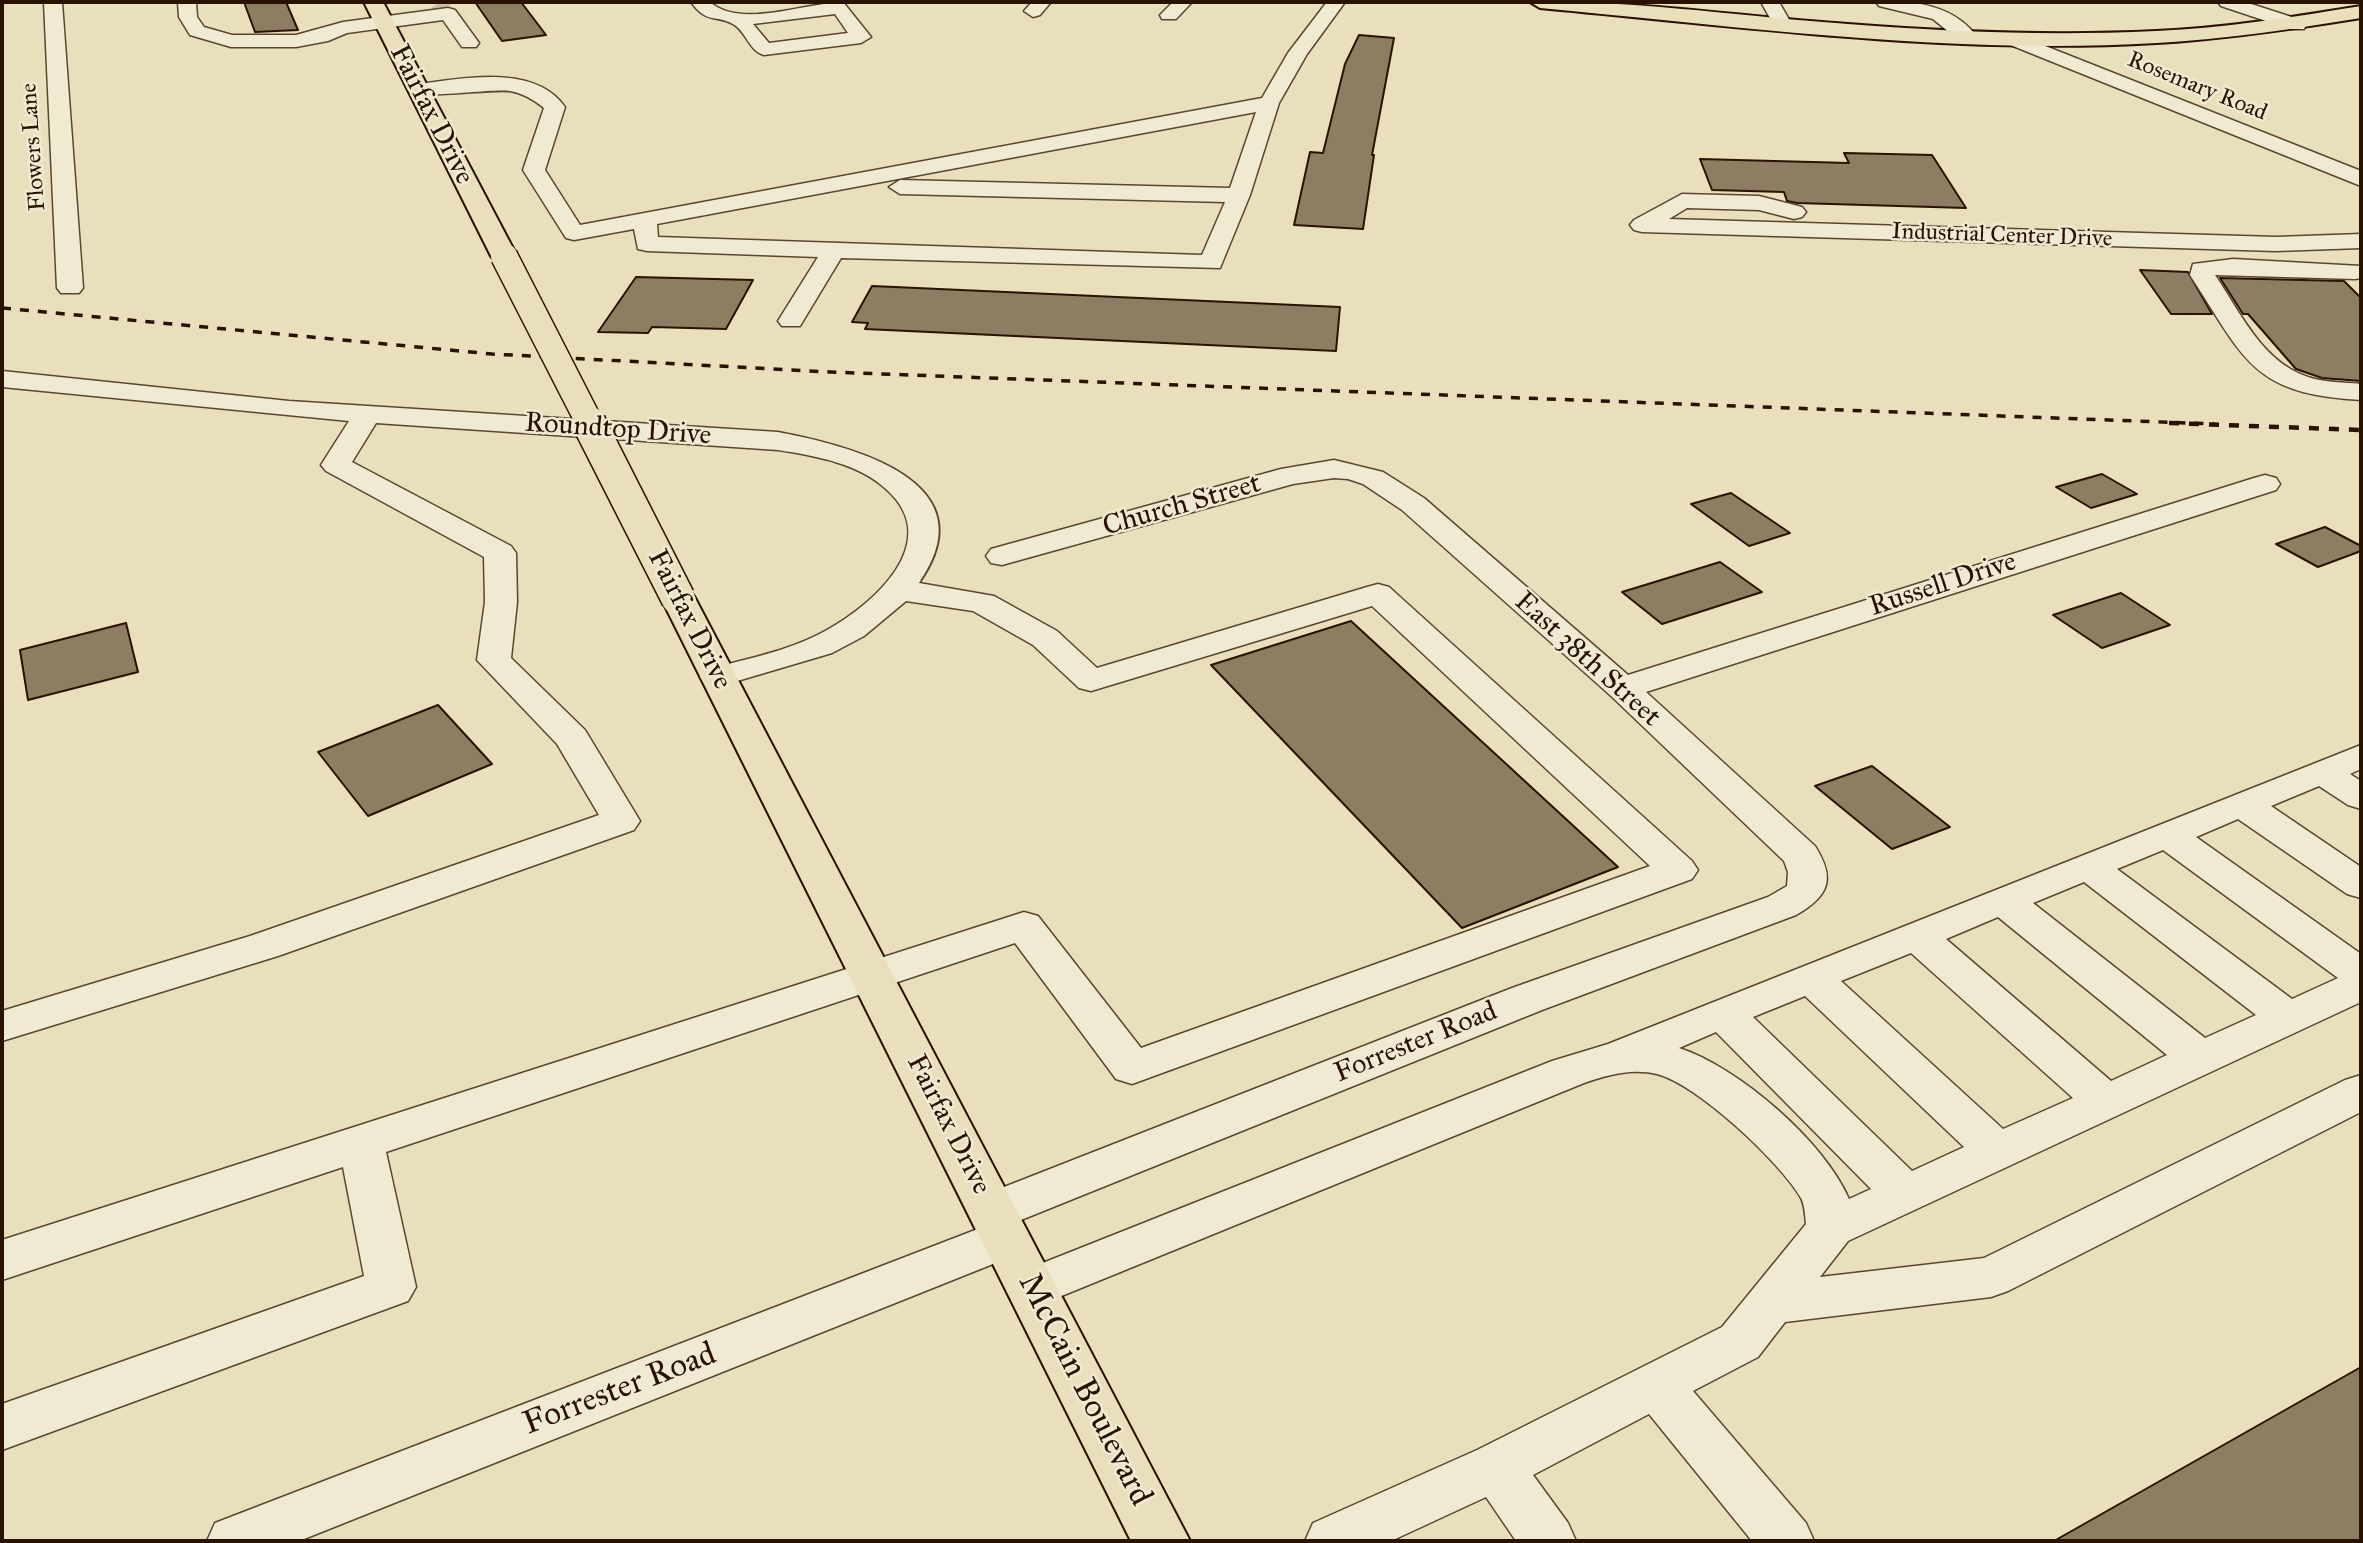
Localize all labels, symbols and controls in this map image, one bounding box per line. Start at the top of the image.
street label: Fairfax Drive [381,40,481,190]
street label: Rosemary Road [2123,46,2271,128]
street label: Flowers Lane [16,82,52,212]
street label: Industrial Center Drive [1891,218,2113,254]
street label: Roundtop Drive [524,407,712,453]
street label: Church Street [1099,467,1265,545]
street label: Fairfax Drive [639,545,739,695]
street label: Russell Drive [1865,545,2021,625]
street label: East 38th Street [1507,586,1667,734]
street label: Forrester Road [1330,995,1502,1091]
street label: Fairfax Drive [898,1050,998,1200]
street label: McCain Boulevard [1008,1267,1160,1513]
street label: Forrester Road [518,1335,722,1445]

